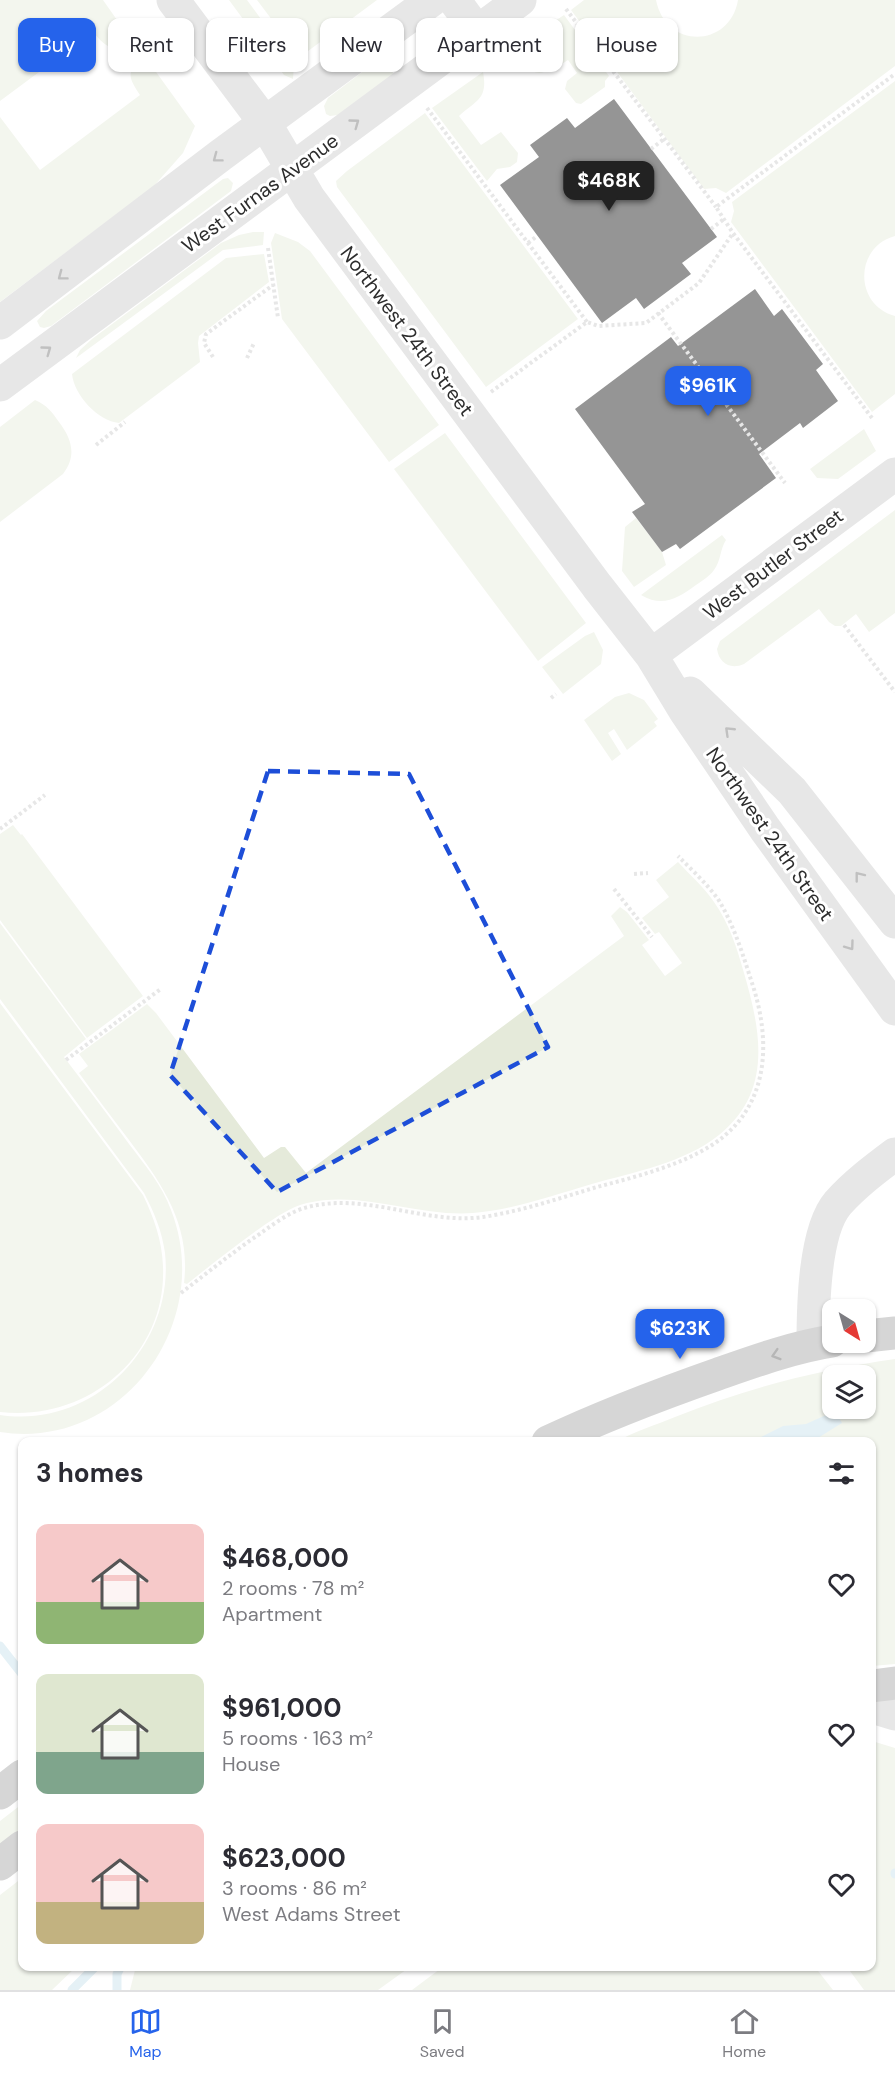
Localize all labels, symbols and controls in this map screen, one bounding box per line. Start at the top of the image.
chip: Buy [18,18,96,72]
chip: Rent [108,18,194,72]
chip: Filters [206,18,308,72]
chip: New [320,18,404,72]
chip: Apartment [416,18,563,72]
chip: House [575,18,678,72]
one-way arrow [349,119,360,130]
street label: West Furnas Avenue [176,127,344,259]
one-way arrow [213,151,224,162]
pin: $468K [567,161,651,212]
text: $468K [577,167,641,193]
street label: Northwest 24th Street [335,241,479,421]
one-way arrow [58,269,69,280]
one-way arrow [40,346,51,357]
pin: $961K [666,366,750,417]
text: $961K [679,372,737,398]
street label: West Butler Street [698,503,848,625]
one-way arrow [726,727,737,738]
street label: Northwest 24th Street [700,742,840,926]
one-way arrow [856,871,867,882]
one-way arrow [843,940,854,951]
north arrow [822,1299,876,1353]
map controls [822,1299,876,1419]
pin: $623K [638,1309,722,1360]
text: $623K [649,1315,711,1341]
one-way arrow [771,1348,782,1360]
button: layers [822,1365,876,1419]
text: 3 homes [36,1456,144,1490]
icon: filters [825,1457,858,1490]
text: $468,000 [222,1541,349,1575]
icon: home [84,1548,156,1620]
icon: heart [825,1568,858,1601]
text: 2 rooms · 78 m² [222,1575,364,1601]
text: Apartment [222,1601,322,1627]
text: $961,000 [222,1691,341,1725]
icon: home [84,1698,156,1770]
icon: heart [825,1718,858,1751]
text: 5 rooms · 163 m² [222,1725,373,1751]
text: House [222,1751,280,1777]
text: $623,000 [222,1841,346,1875]
icon: home [84,1848,156,1920]
icon: heart [825,1868,858,1901]
text: 3 rooms · 86 m² [222,1875,367,1901]
text: West Adams Street [222,1901,400,1927]
tab: Map [129,2005,162,2062]
tab: Saved [420,2005,465,2062]
tab: Home [722,2005,766,2062]

